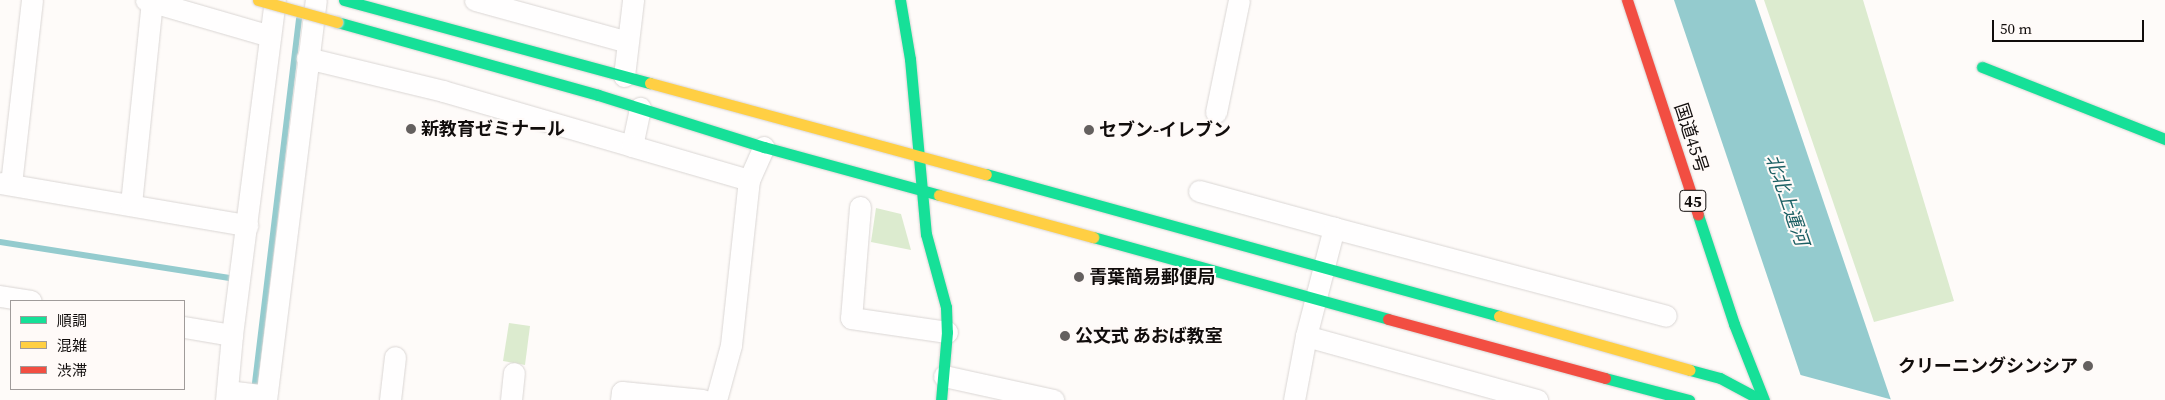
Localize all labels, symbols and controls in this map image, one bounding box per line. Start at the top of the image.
scale bar [1995,10,2148,42]
text: 50 m [2000,18,2032,39]
street label: 国道45号 [1670,100,1712,176]
place label: 新教育ゼミナール [421,118,565,140]
place label: セブン-イレブン [1099,119,1231,141]
marker: 新教育ゼミナール [405,123,417,135]
marker: セブン-イレブン [1083,124,1095,136]
water label: 北北上運河 [1761,151,1813,249]
road number: 45 [1679,188,1707,215]
place label: 青葉簡易郵便局 [1089,266,1215,288]
marker: 青葉簡易郵便局 [1073,271,1085,283]
legend [10,300,185,390]
text: 順調 [57,310,87,331]
place label: 公文式 あおば教室 [1075,325,1223,347]
marker: 公文式 あおば教室 [1059,330,1071,342]
text: 混雑 [57,335,87,356]
place label: クリーニングシンシア [1898,355,2078,377]
text: 渋滞 [57,360,87,381]
marker: クリーニングシンシア [2082,360,2094,372]

